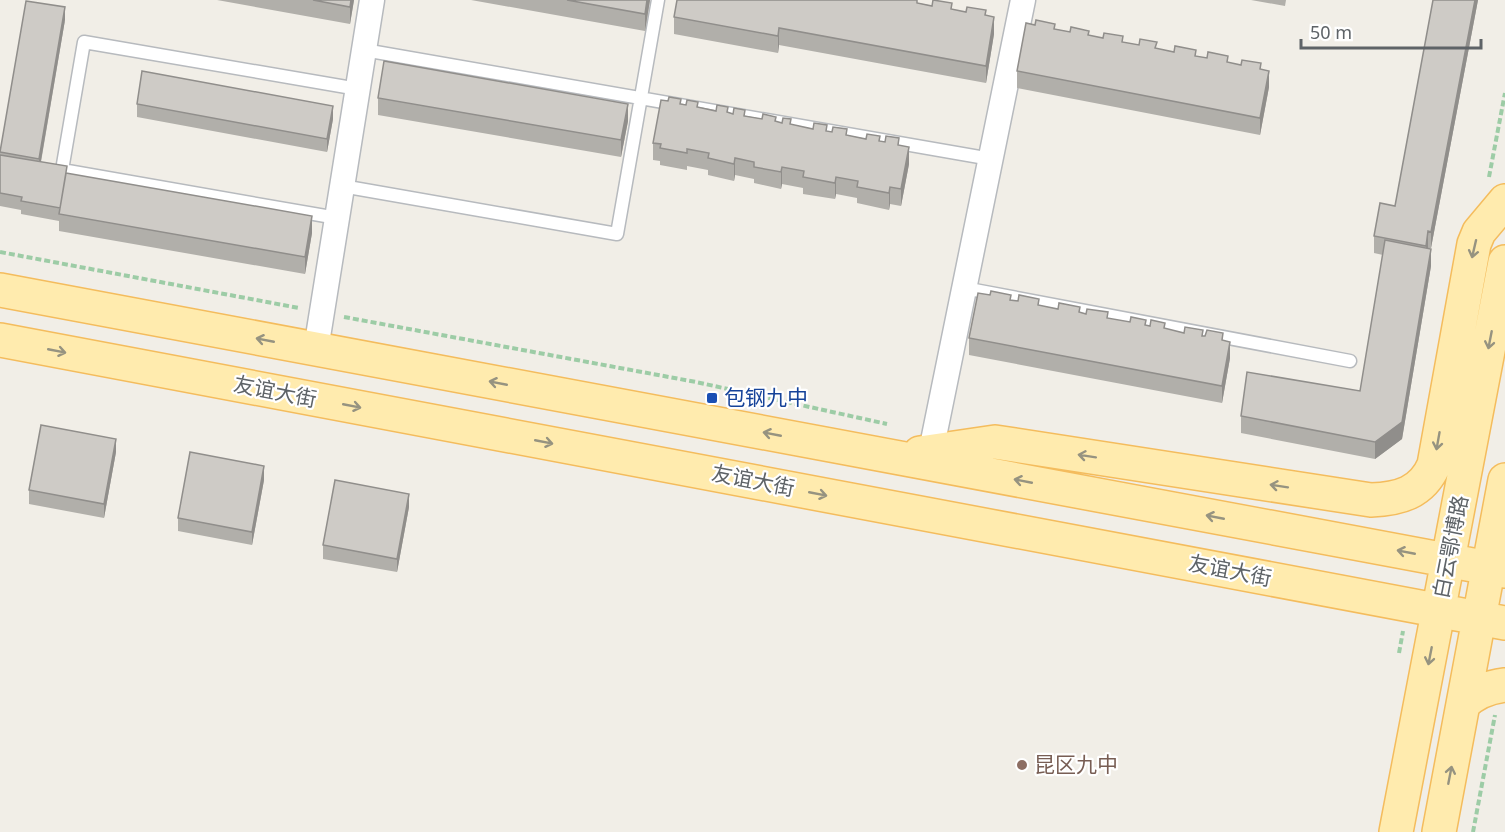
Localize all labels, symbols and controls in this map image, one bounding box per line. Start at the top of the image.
scale bar [1301,12,1481,50]
text: 50 m [1310,20,1352,44]
one-way arrow [1467,239,1479,258]
one-way arrow [1484,330,1495,350]
one-way arrow [256,334,276,345]
one-way arrow [47,346,67,357]
street label: 友谊大街 [231,369,319,413]
one-way arrow [489,377,508,388]
place label: 包钢九中 [724,383,808,411]
marker: 包钢九中 [705,391,719,405]
one-way arrow [342,401,362,412]
one-way arrow [763,429,783,440]
one-way arrow [1432,430,1443,450]
one-way arrow [534,437,553,448]
one-way arrow [1077,450,1097,461]
street label: 友谊大街 [709,458,797,502]
one-way arrow [1014,475,1033,486]
one-way arrow [1270,480,1290,491]
one-way arrow [808,489,827,500]
street label: 白云鄂博路 [1426,493,1474,601]
one-way arrow [1205,511,1225,522]
one-way arrow [1397,546,1417,557]
street label: 友谊大街 [1186,548,1274,592]
one-way arrow [1424,645,1435,665]
place label: 昆区九中 [1034,750,1118,778]
marker: 昆区九中 [1015,758,1029,772]
one-way arrow [1445,765,1456,785]

